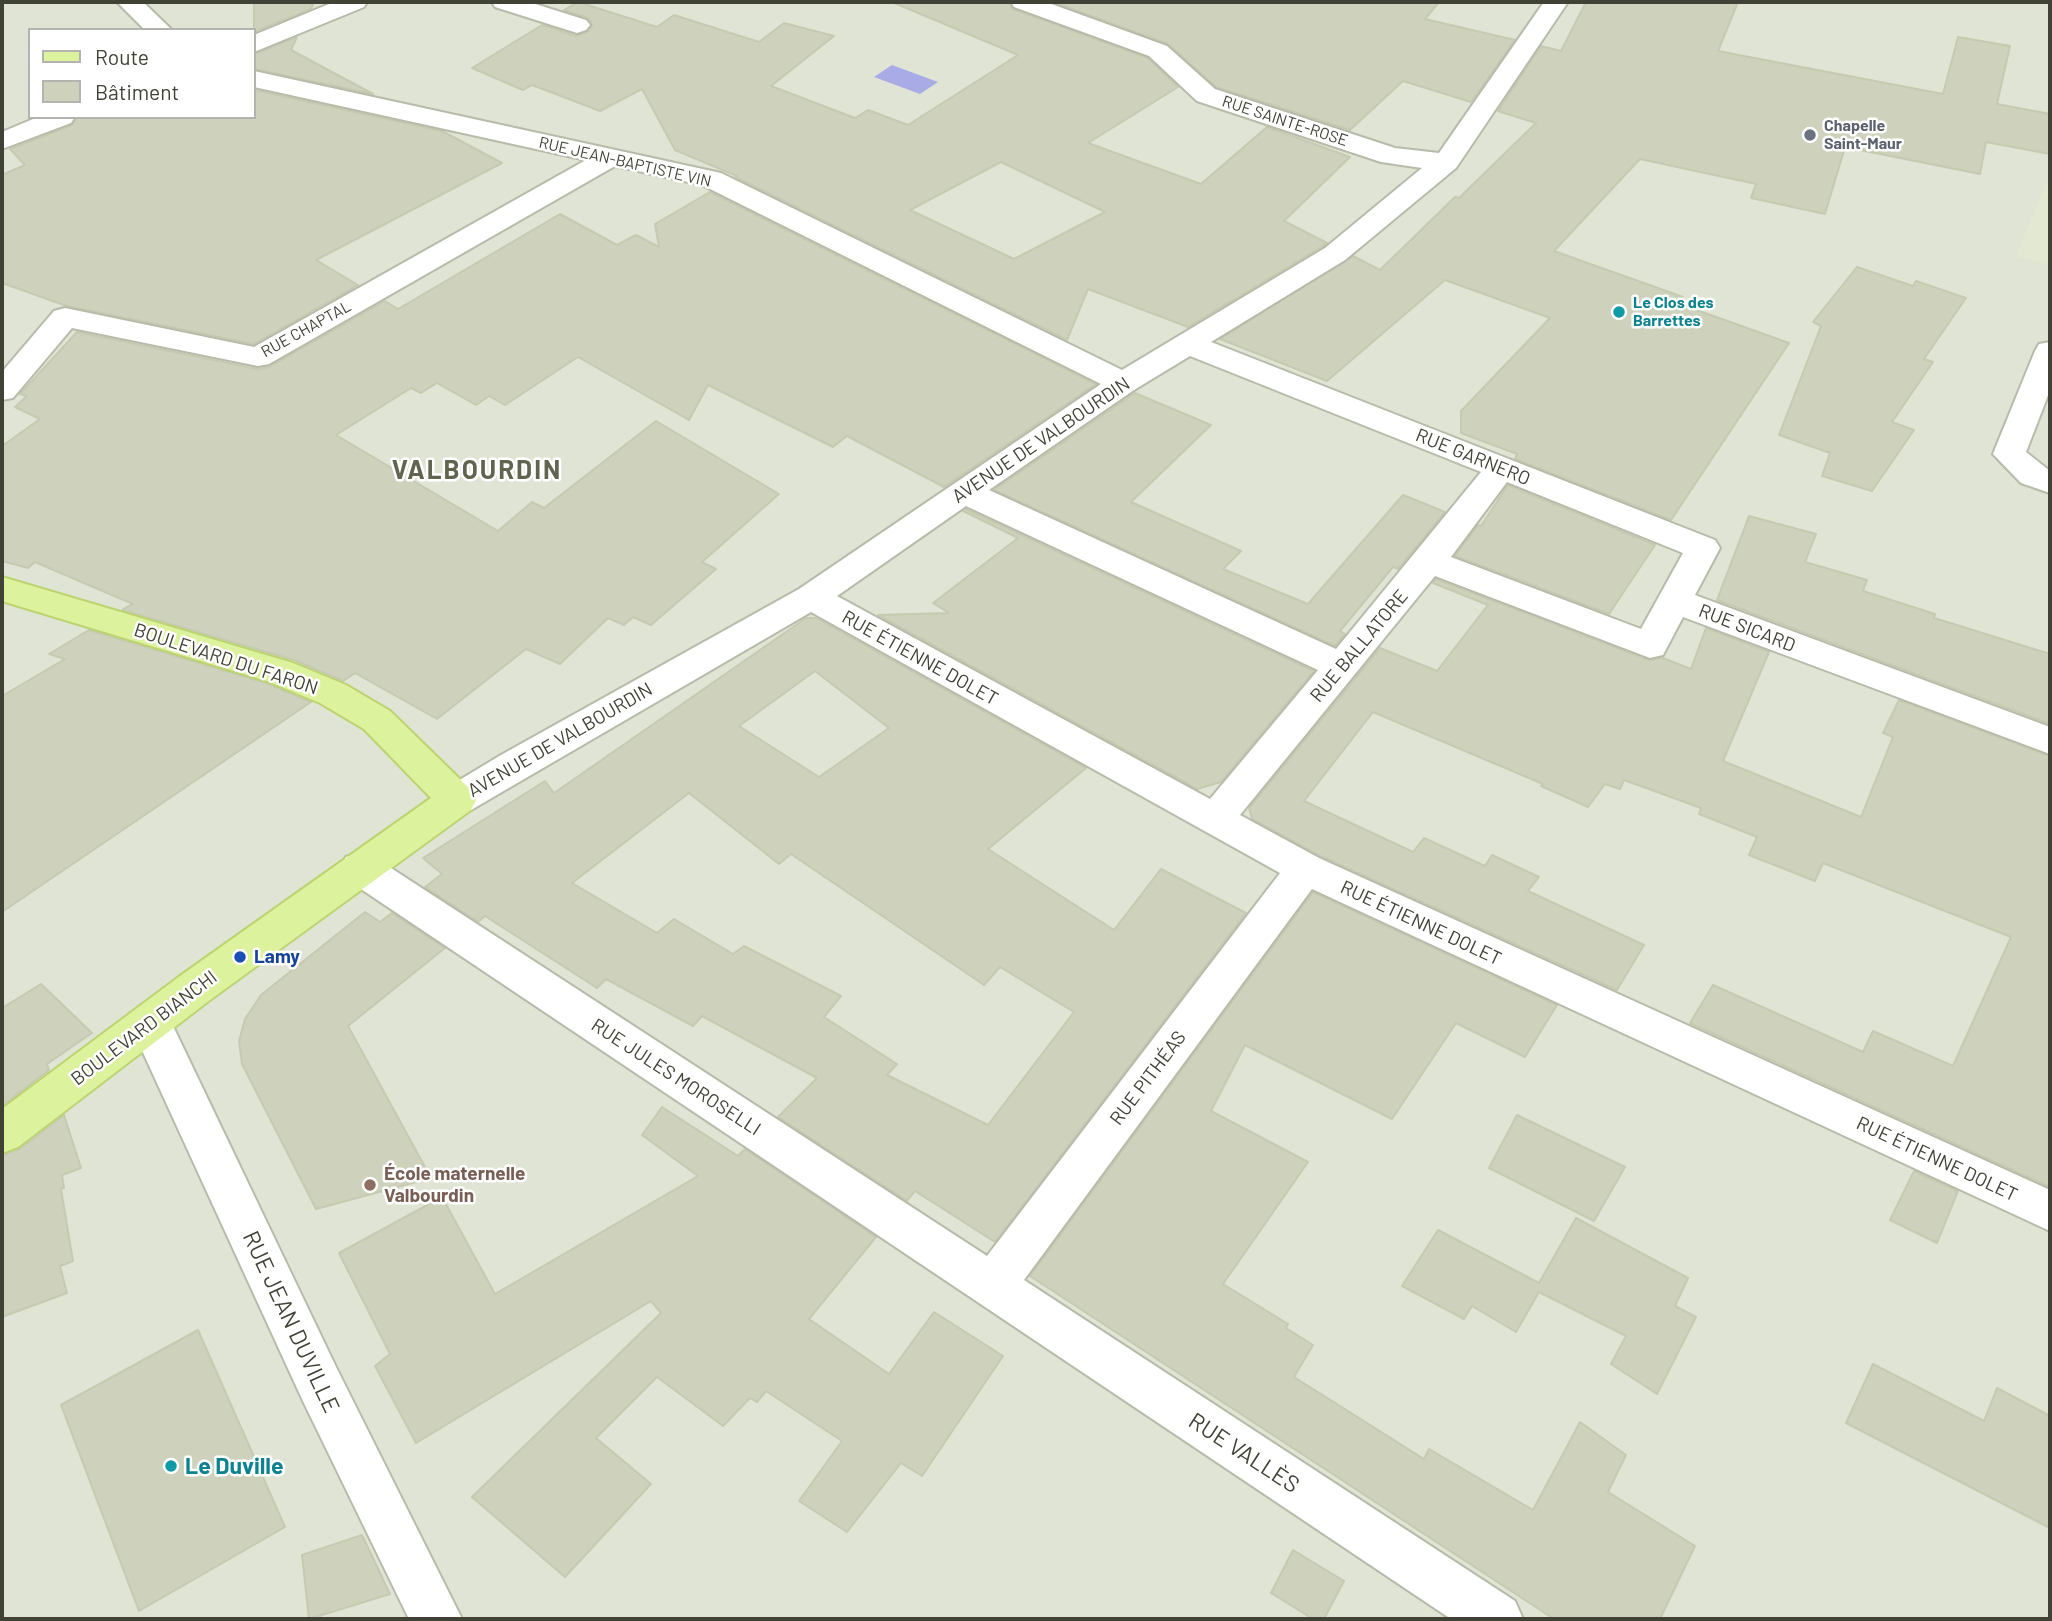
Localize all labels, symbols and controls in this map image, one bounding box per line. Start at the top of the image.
legend [28,28,256,119]
text: Route [95,44,149,69]
text: Bâtiment [95,79,179,104]
street label: RUE SAINTE-ROSE [1220,92,1350,150]
place label: Chapelle Saint-Maur [1824,116,1902,154]
marker: Chapelle Saint-Maur [1802,127,1818,143]
street label: RUE JEAN-BAPTISTE VIN [537,133,713,191]
place label: Le Clos des Barrettes [1633,293,1714,331]
street label: RUE CHAPTAL [258,296,354,362]
marker: Le Clos des Barrettes [1611,304,1627,320]
street label: AVENUE DE VALBOURDIN [948,372,1134,508]
street label: RUE GARNERO [1412,424,1534,490]
district label: VALBOURDIN [393,454,561,486]
street label: RUE BALLATORE [1305,585,1413,707]
street label: RUE SICARD [1695,599,1799,657]
street label: RUE ÉTIENNE DOLET [838,606,1002,710]
street label: BOULEVARD DU FARON [131,618,321,700]
street label: AVENUE DE VALBOURDIN [464,678,656,802]
street label: RUE ÉTIENNE DOLET [1337,876,1505,970]
place label: Lamy [254,946,300,968]
marker: Lamy [232,949,248,965]
street label: BOULEVARD BIANCHI [67,966,221,1090]
street label: RUE JULES MOROSELLI [587,1014,765,1140]
street label: RUE PITHÉAS [1105,1026,1191,1130]
street label: RUE ÉTIENNE DOLET [1853,1112,2021,1206]
place label: École maternelle Valbourdin [384,1163,525,1207]
marker: École maternelle Valbourdin [362,1177,378,1193]
street label: RUE JEAN DUVILLE [237,1227,345,1417]
street label: RUE VALLÈS [1184,1407,1304,1499]
place label: Le Duville [185,1452,284,1480]
marker: Le Duville [163,1458,179,1474]

